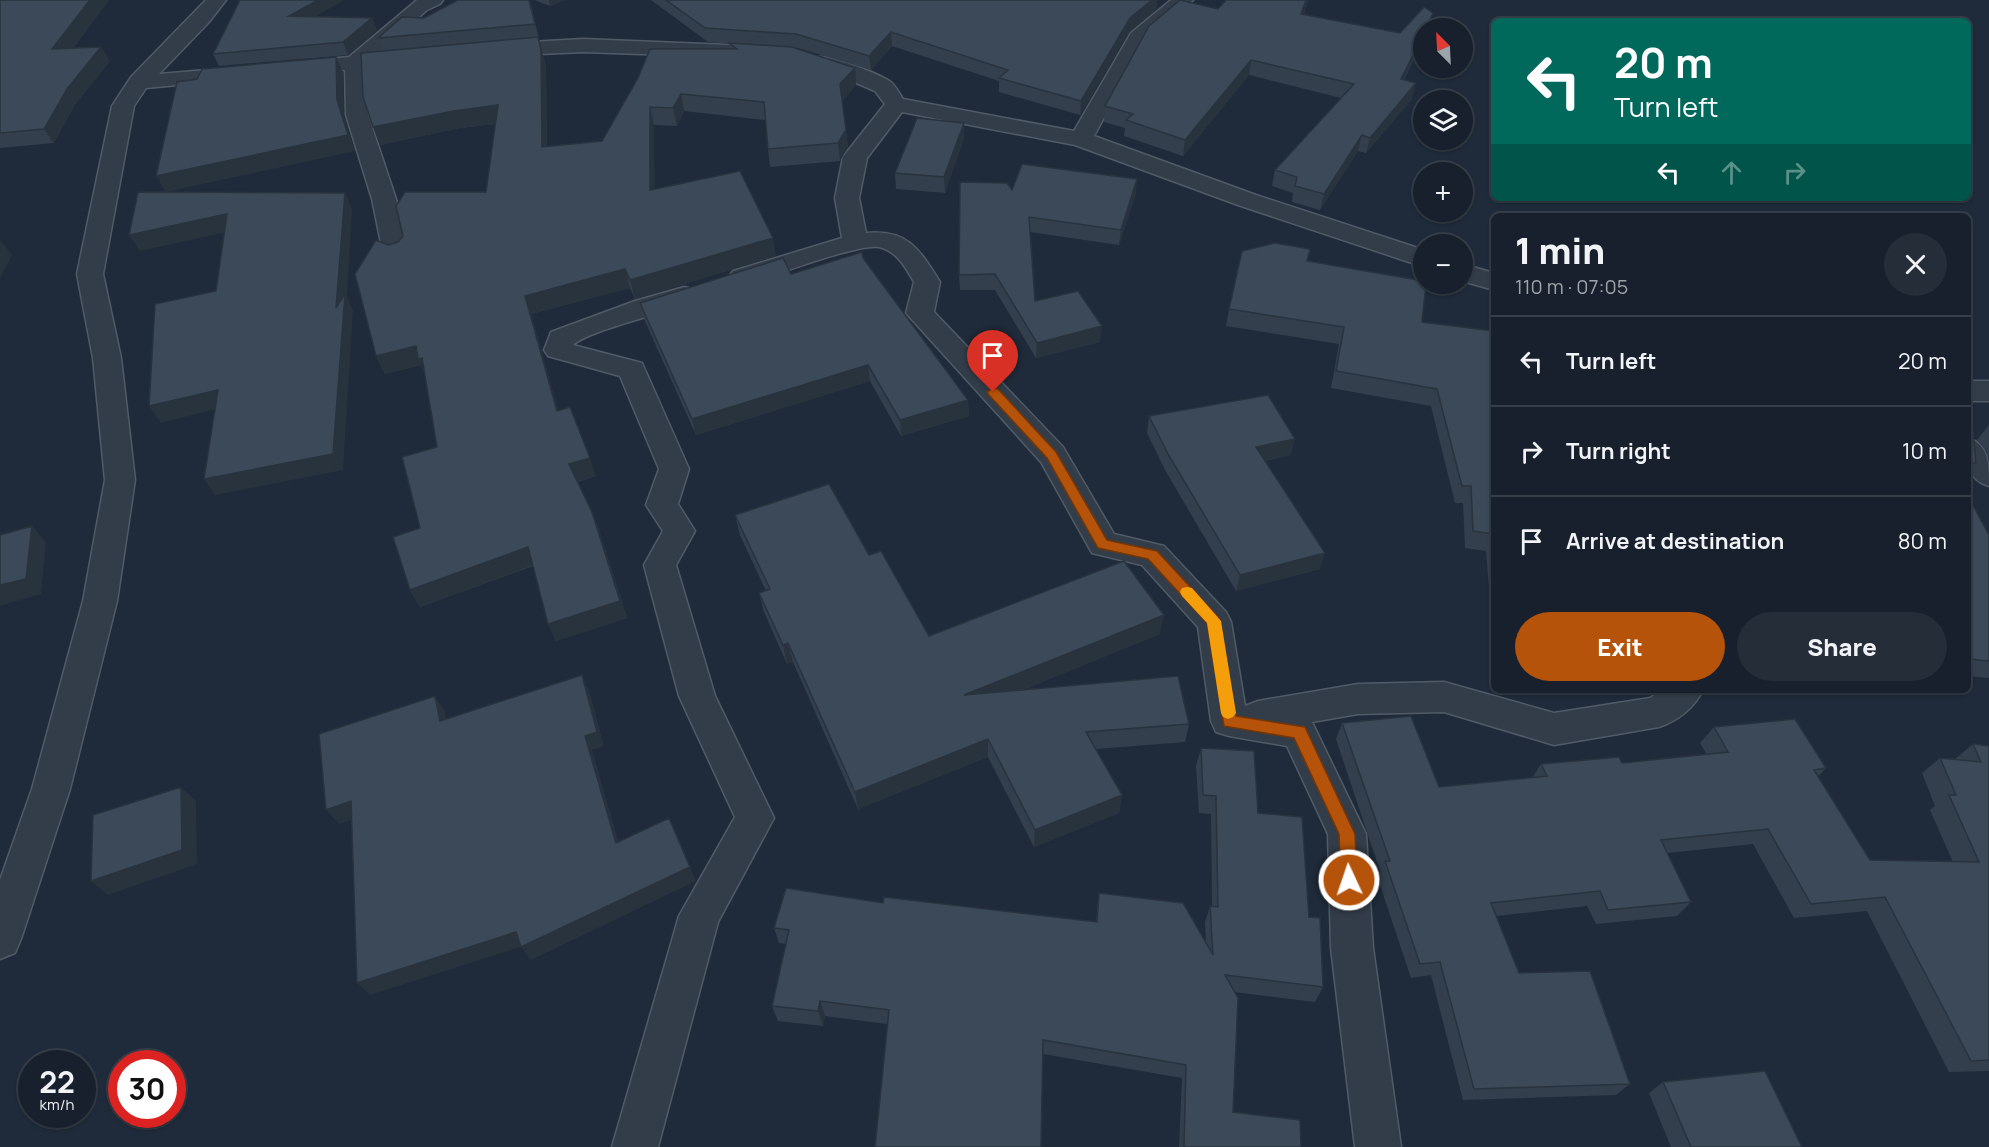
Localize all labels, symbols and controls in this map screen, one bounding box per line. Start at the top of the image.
north arrow [1413,18,1473,78]
map controls [1413,18,1473,294]
text: 20 m [1614,33,1713,91]
icon: left [1515,42,1593,120]
text: Turn left [1614,88,1718,125]
button: layers [1413,90,1473,150]
icon: left [1652,156,1685,189]
icon: ahead [1715,156,1748,189]
icon: right [1778,156,1811,189]
button: + [1413,162,1473,222]
text: 1 min [1515,226,1605,275]
button: close [1884,233,1947,296]
button: − [1413,234,1473,294]
text: 110 m · 07:05 [1515,273,1628,300]
pin [967,330,1018,392]
icon: arrive [976,339,1009,372]
icon: left [1515,345,1548,378]
text: Turn left [1566,346,1656,376]
text: 20 m [1898,346,1947,376]
icon: right [1515,435,1548,468]
text: Turn right [1566,436,1671,466]
text: 10 m [1902,436,1947,466]
icon: arrive [1515,525,1548,558]
text: Arrive at destination [1566,526,1784,556]
text: 80 m [1898,526,1947,556]
button: Exit [1515,612,1725,681]
button: Share [1737,612,1947,681]
position arrow [1317,848,1381,912]
speed limit sign: 30 [108,1050,186,1128]
text: 22 [39,1061,75,1102]
text: km/h [40,1094,74,1115]

